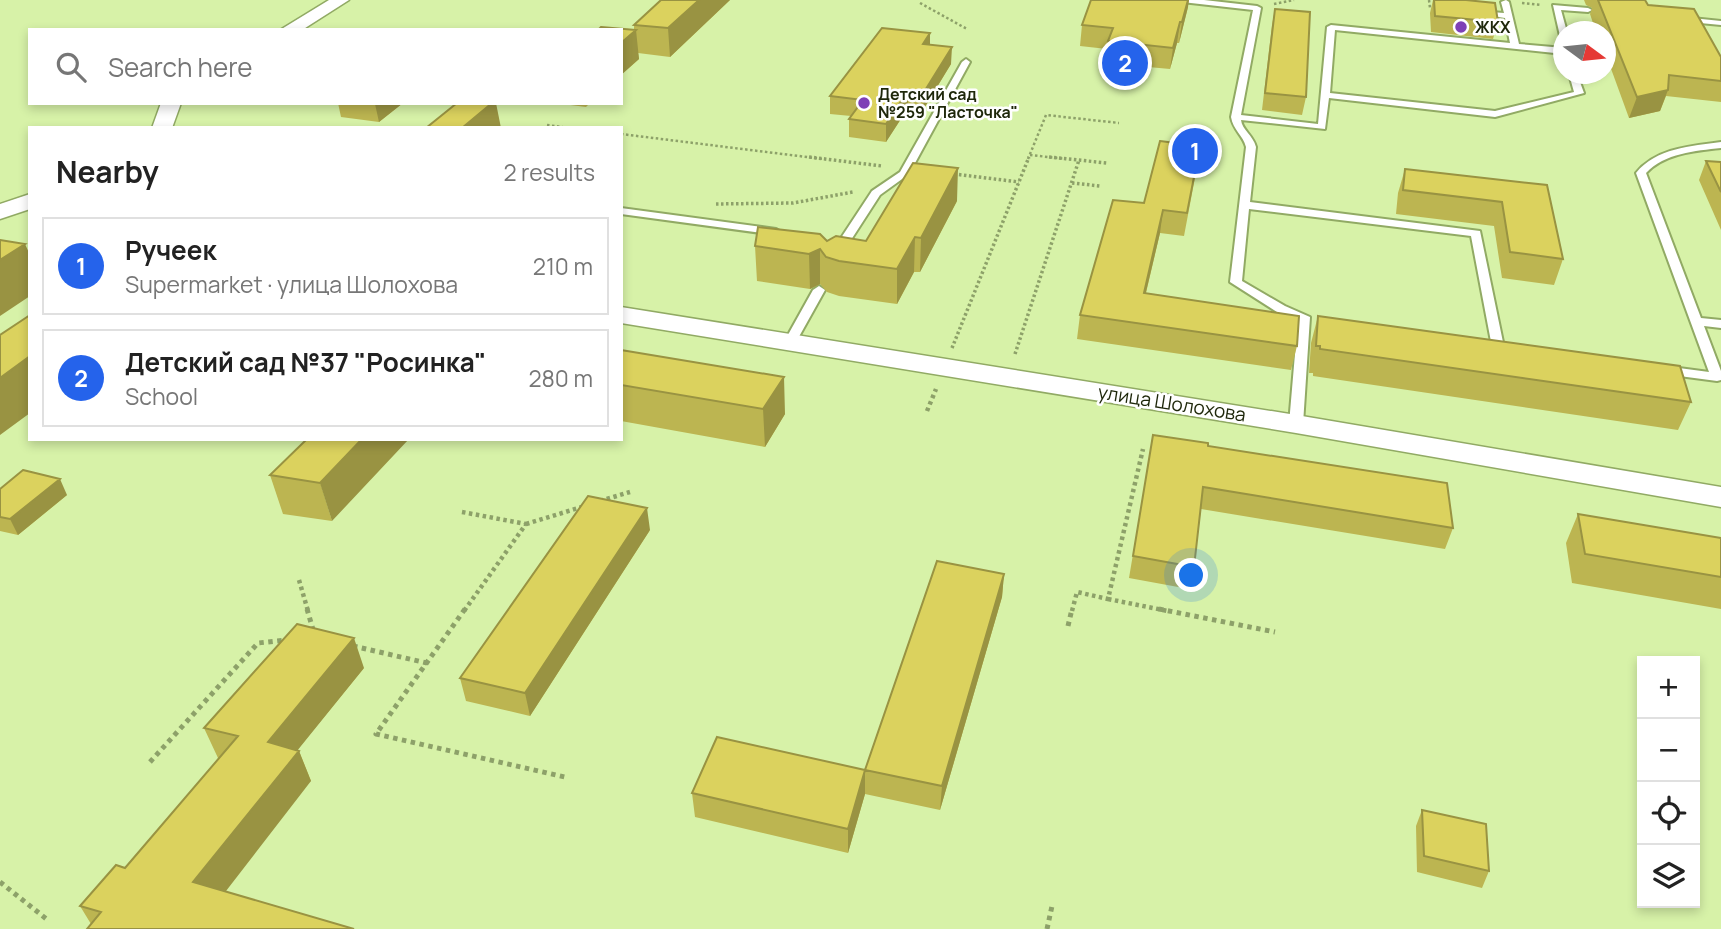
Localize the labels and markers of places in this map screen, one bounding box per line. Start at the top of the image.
place label: ЖКХ [1475,16,1511,38]
marker: ЖКХ [1453,19,1469,35]
pin: 2 [1102,37,1148,89]
place label: Детский сад №259 "Ласточка" [878,83,1018,123]
marker: Детский сад №259 "Ласточка" [856,95,872,111]
pin: 1 [1172,125,1218,177]

